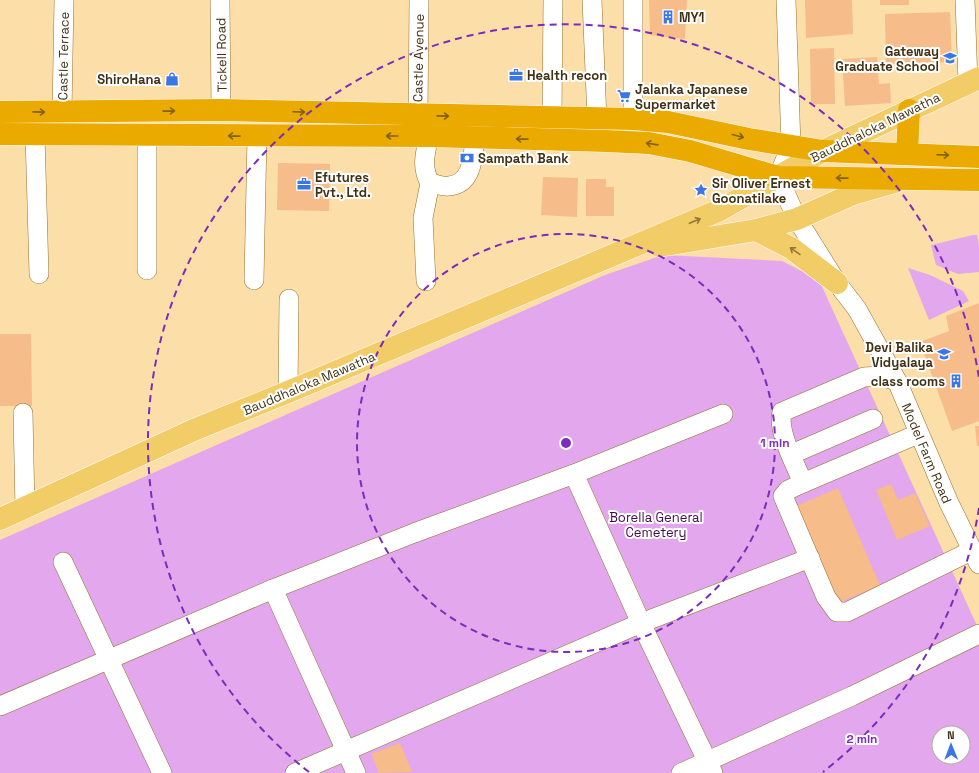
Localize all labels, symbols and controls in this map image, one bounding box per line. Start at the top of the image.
building icon: MY1 [660,9,676,25]
place label: MY1 [679,9,705,26]
street label: Castle Terrace [54,11,73,101]
street label: Castle Avenue [409,14,428,102]
street label: Tickell Road [212,18,231,92]
place label: Gateway Graduate School [835,43,939,75]
school or university icon: Gateway Graduate School [942,50,958,66]
office icon: Health recon [508,67,524,83]
place label: Health recon [527,67,607,84]
place label: ShiroHana [97,71,161,88]
shop icon: ShiroHana [164,71,180,87]
place label: Jalanka Japanese Supermarket [635,81,748,113]
supermarket icon: Jalanka Japanese Supermarket [616,88,632,104]
street label: Bauddhaloka Mawatha [808,88,943,166]
one-way arrow [162,107,175,115]
one-way arrow [32,108,45,116]
one-way arrow [292,109,305,116]
one-way arrow [436,112,449,120]
one-way arrow [228,132,241,140]
one-way arrow [386,132,399,140]
one-way arrow [731,133,744,141]
one-way arrow [516,135,529,143]
one-way arrow [646,140,659,148]
bank icon: Sampath Bank [459,150,475,166]
place label: Sampath Bank [478,150,569,167]
one-way arrow [936,152,949,159]
place label: Efutures Pvt., Ltd. [315,169,371,201]
one-way arrow [836,174,849,182]
place label: Sir Oliver Ernest Goonatilake [712,175,811,207]
office icon: Efutures Pvt., Ltd. [296,176,312,192]
place icon: Sir Oliver Ernest Goonatilake [693,182,709,198]
one-way arrow [689,217,701,224]
one-way arrow [790,247,801,255]
place label: Devi Balika Vidyalaya [865,339,933,371]
school or university icon: Devi Balika Vidyalaya [936,346,952,362]
street label: Bauddhaloka Mawatha [240,348,378,419]
place label: class rooms [871,373,945,390]
building icon: class rooms [948,373,964,389]
street label: Model Farm Road [898,400,955,506]
text: 1 min [760,435,790,451]
centre of rings [559,436,573,450]
park label: Borella General Cemetery [609,509,703,541]
north arrow [931,725,971,765]
text: N [947,728,955,742]
text: 2 min [846,731,878,747]

